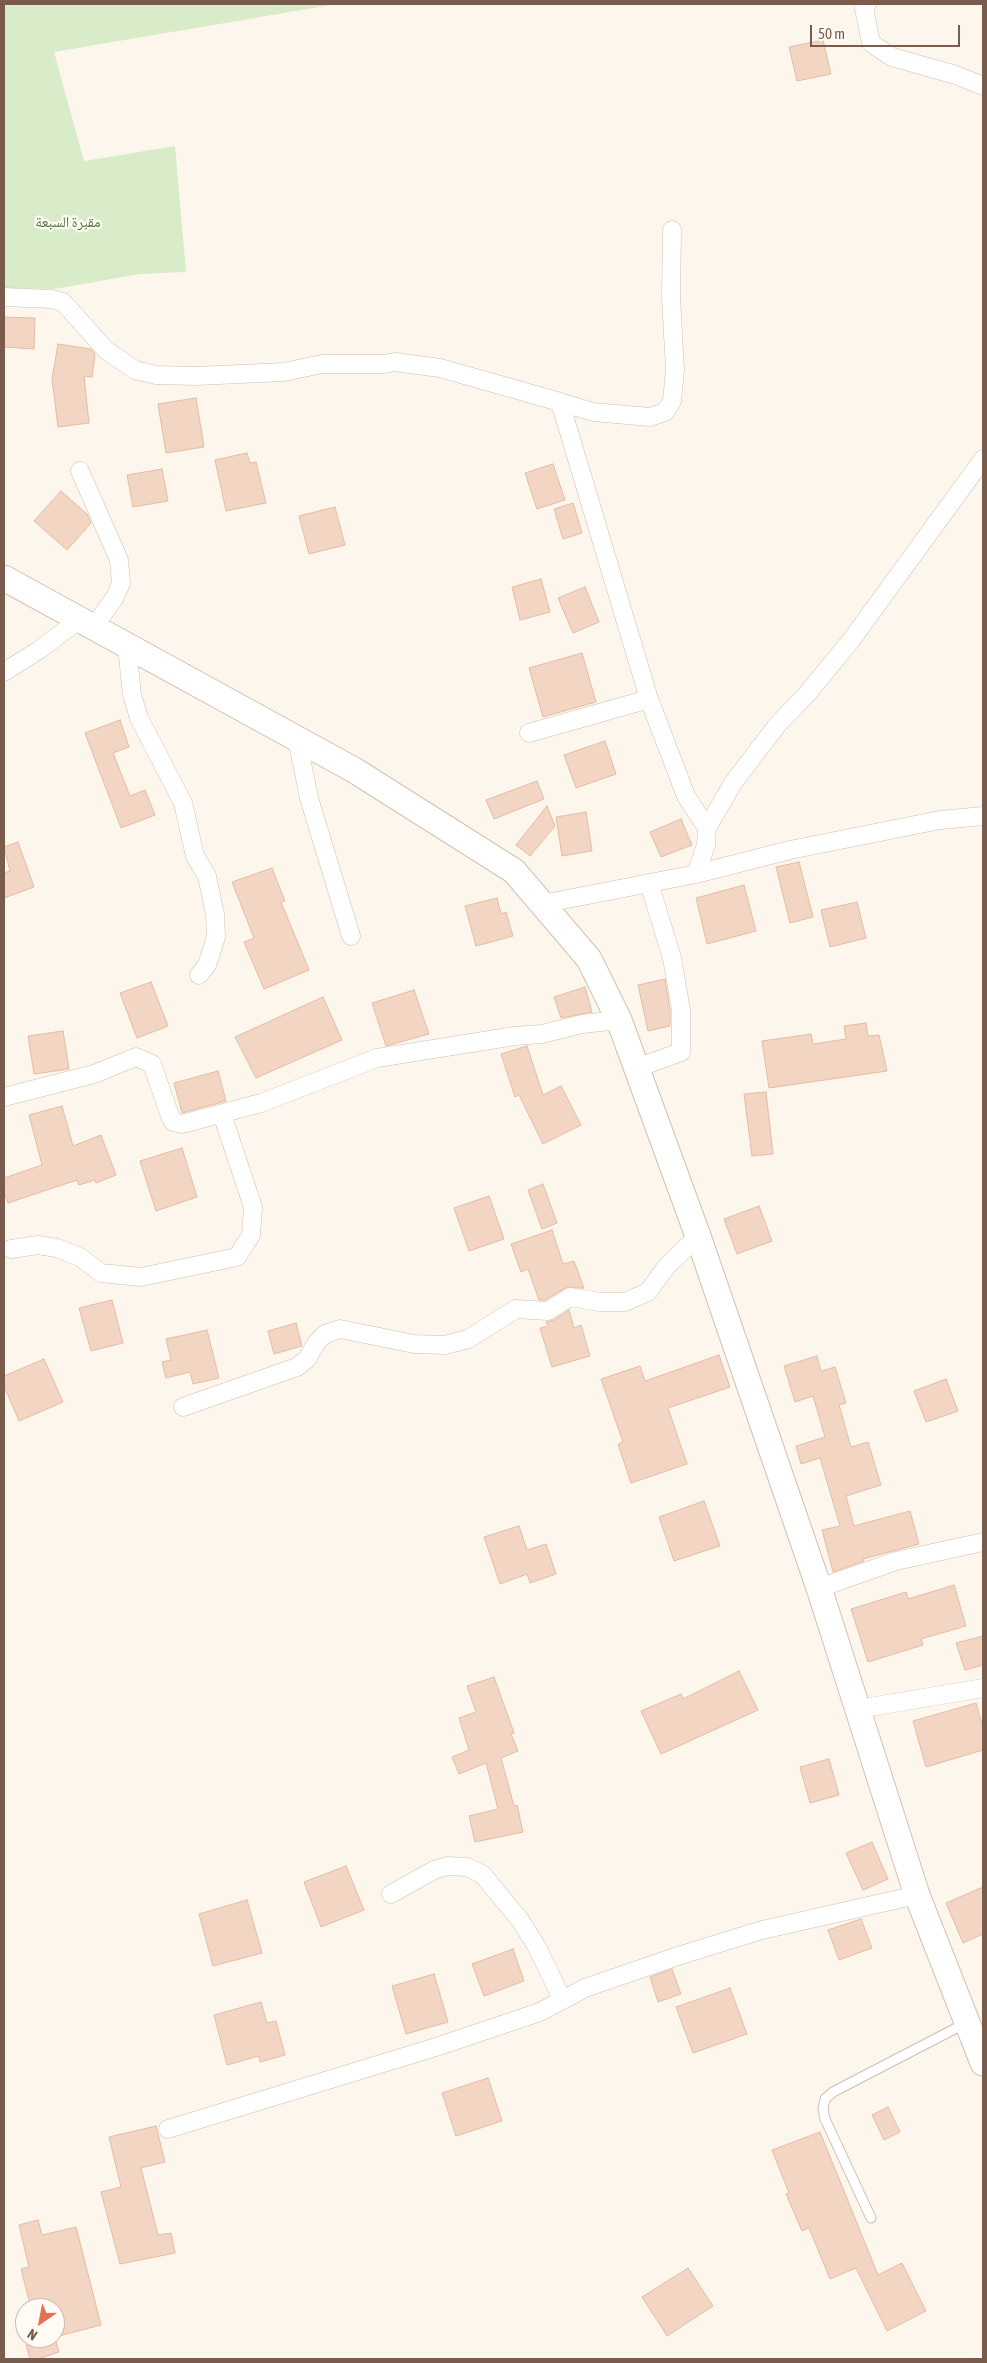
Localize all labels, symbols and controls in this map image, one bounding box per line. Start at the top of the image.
scale bar [812,15,962,47]
text: 50 m [818,25,845,42]
park label: مقبرة السبعة [35,213,101,231]
north arrow [15,2298,65,2348]
text: N [25,2326,40,2344]

